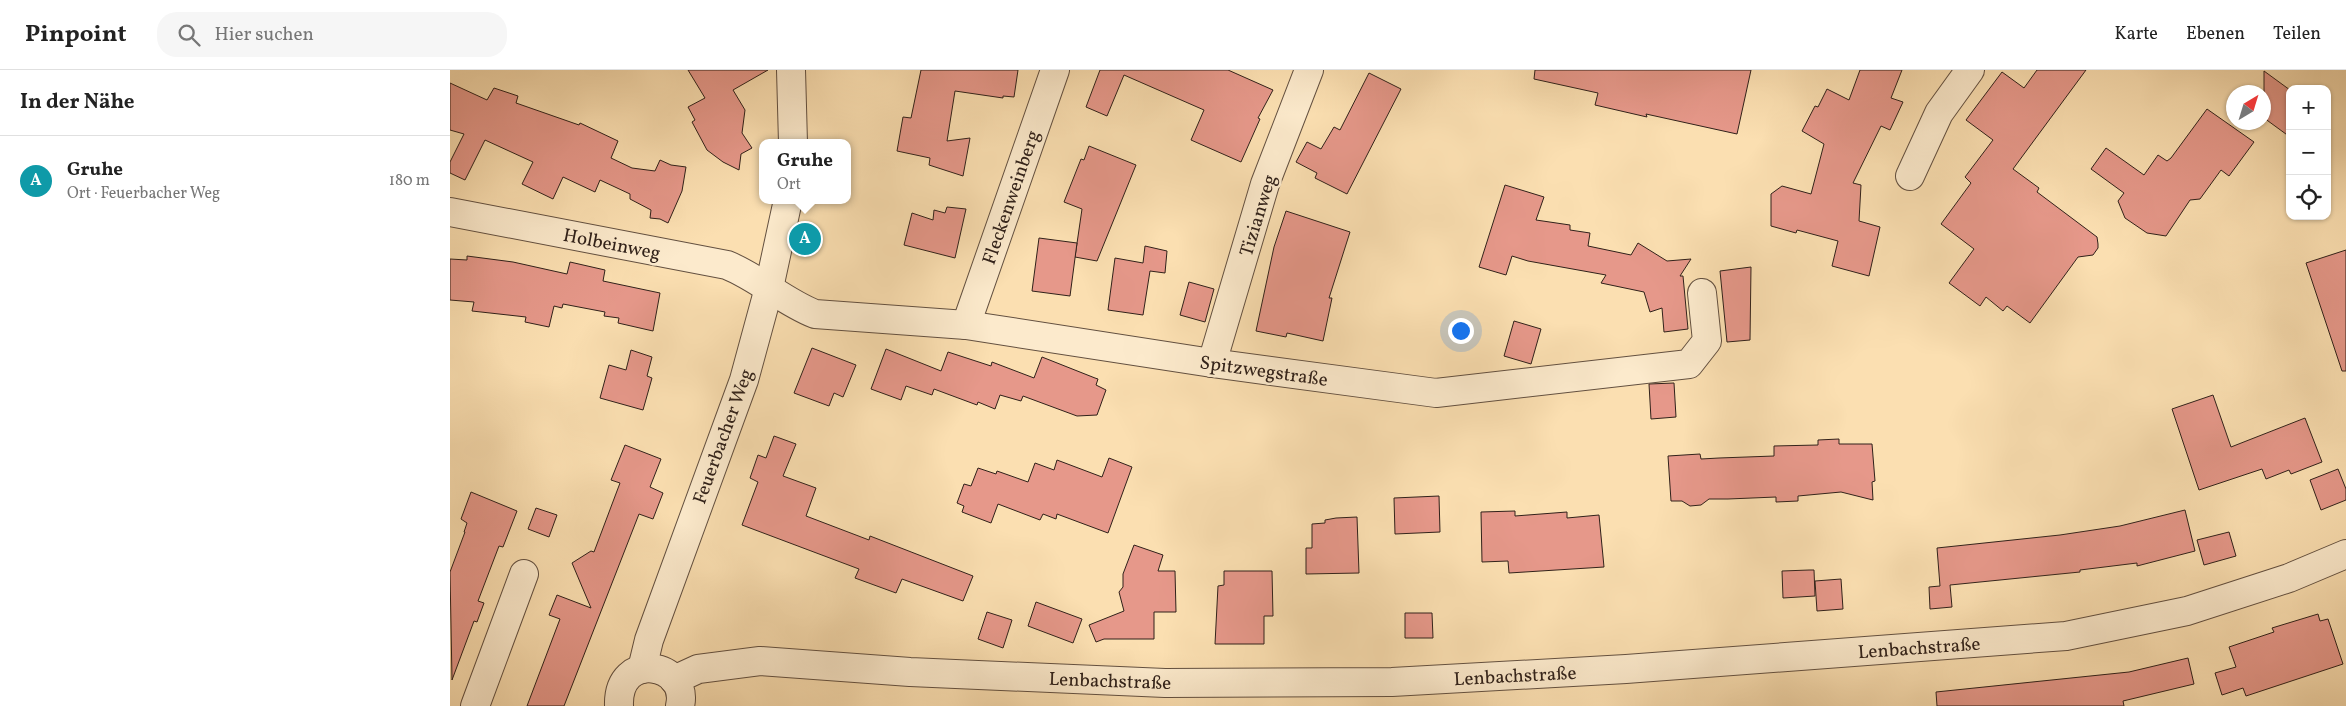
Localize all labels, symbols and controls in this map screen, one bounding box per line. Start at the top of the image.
search box [157,12,507,57]
text: Pinpoint [25,18,127,52]
icon: search [175,21,203,49]
text: Hier suchen [215,22,314,48]
text: Karte [2114,22,2158,47]
text: Ebenen [2186,22,2245,47]
text: Teilen [2273,22,2321,47]
north arrow [2226,85,2271,130]
map controls [2286,85,2331,220]
button: + [2286,85,2331,130]
text: In der Nähe [20,88,135,117]
street label: Fleckenweinberg [977,127,1047,268]
button: − [2286,130,2331,175]
popup [759,139,851,204]
text: Gruhe [777,148,833,174]
text: Gruhe [67,157,123,183]
text: A [30,170,42,192]
text: 180 m [389,170,430,192]
street label: Tizianweg [1234,171,1284,260]
text: Ort [777,174,801,196]
button: locate [2286,175,2331,220]
text: Ort · Feuerbacher Weg [67,183,220,205]
pin: A [789,220,821,258]
street label: Holbeinweg [561,223,663,267]
your location [1448,318,1474,344]
street label: Spitzwegstraße [1198,350,1329,394]
street label: Feuerbacher Weg [687,365,760,508]
street label: Lenbachstraße [1857,632,1981,666]
street label: Lenbachstraße [1453,661,1577,693]
street label: Lenbachstraße [1048,667,1172,697]

